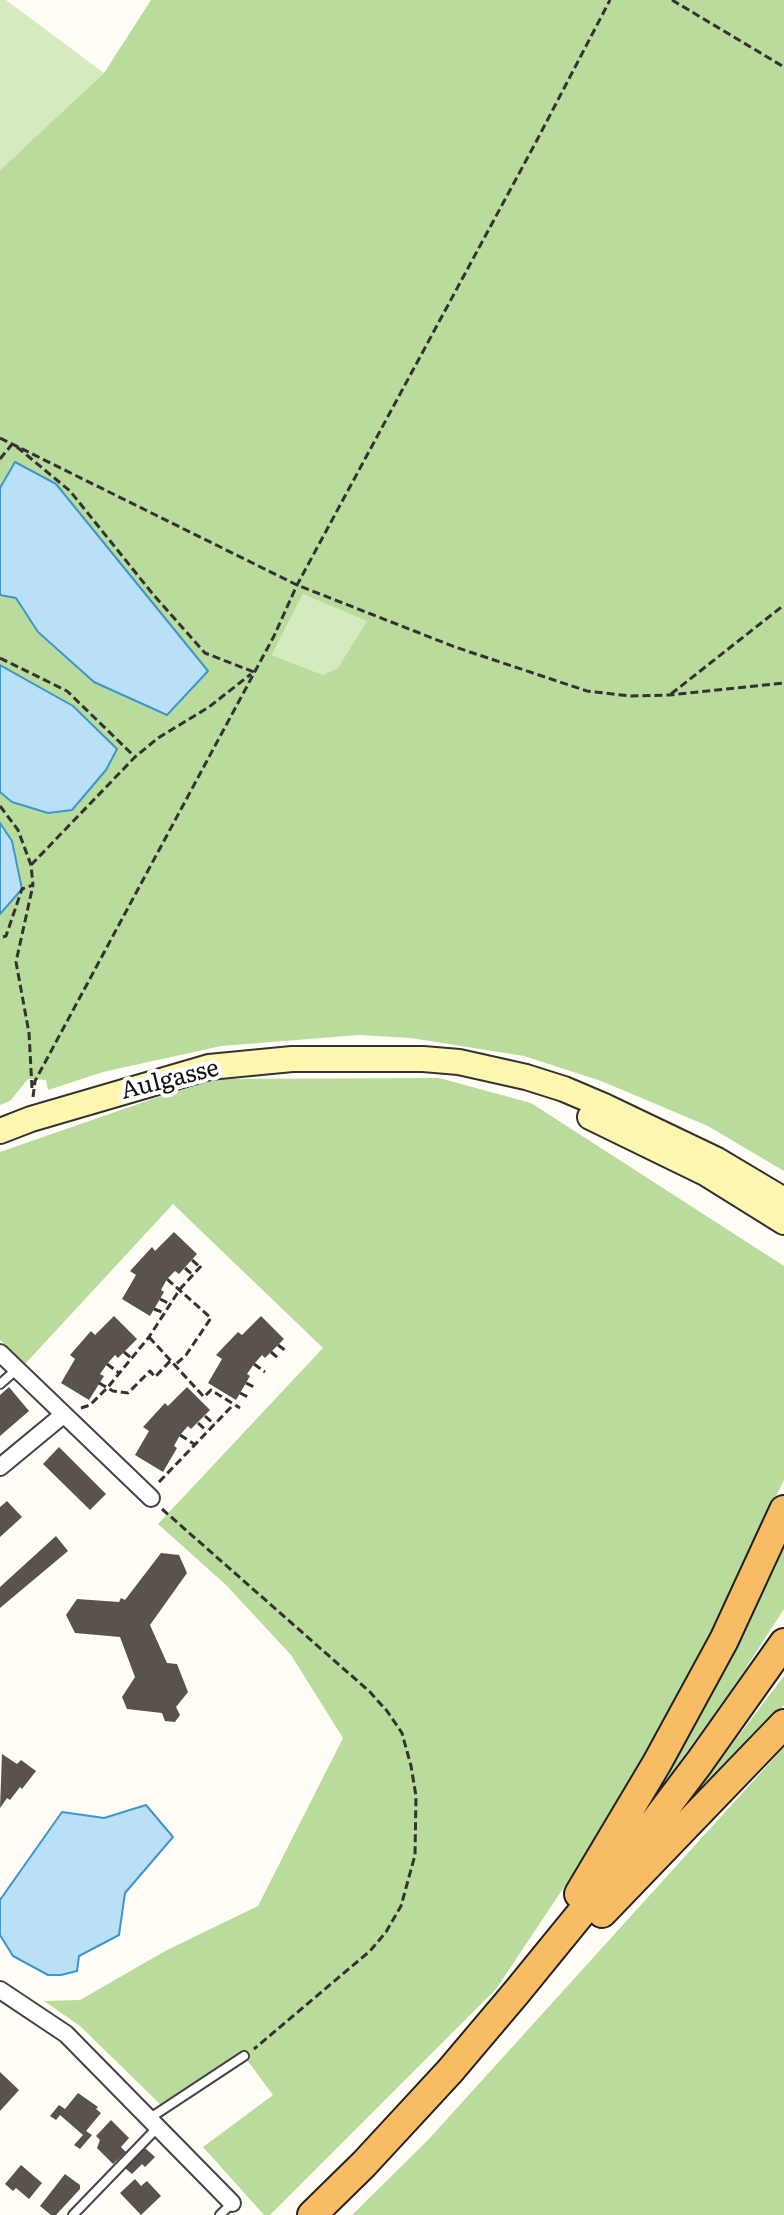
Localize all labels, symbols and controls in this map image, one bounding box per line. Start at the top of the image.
street label: Aulgasse [118,1054,222,1106]

